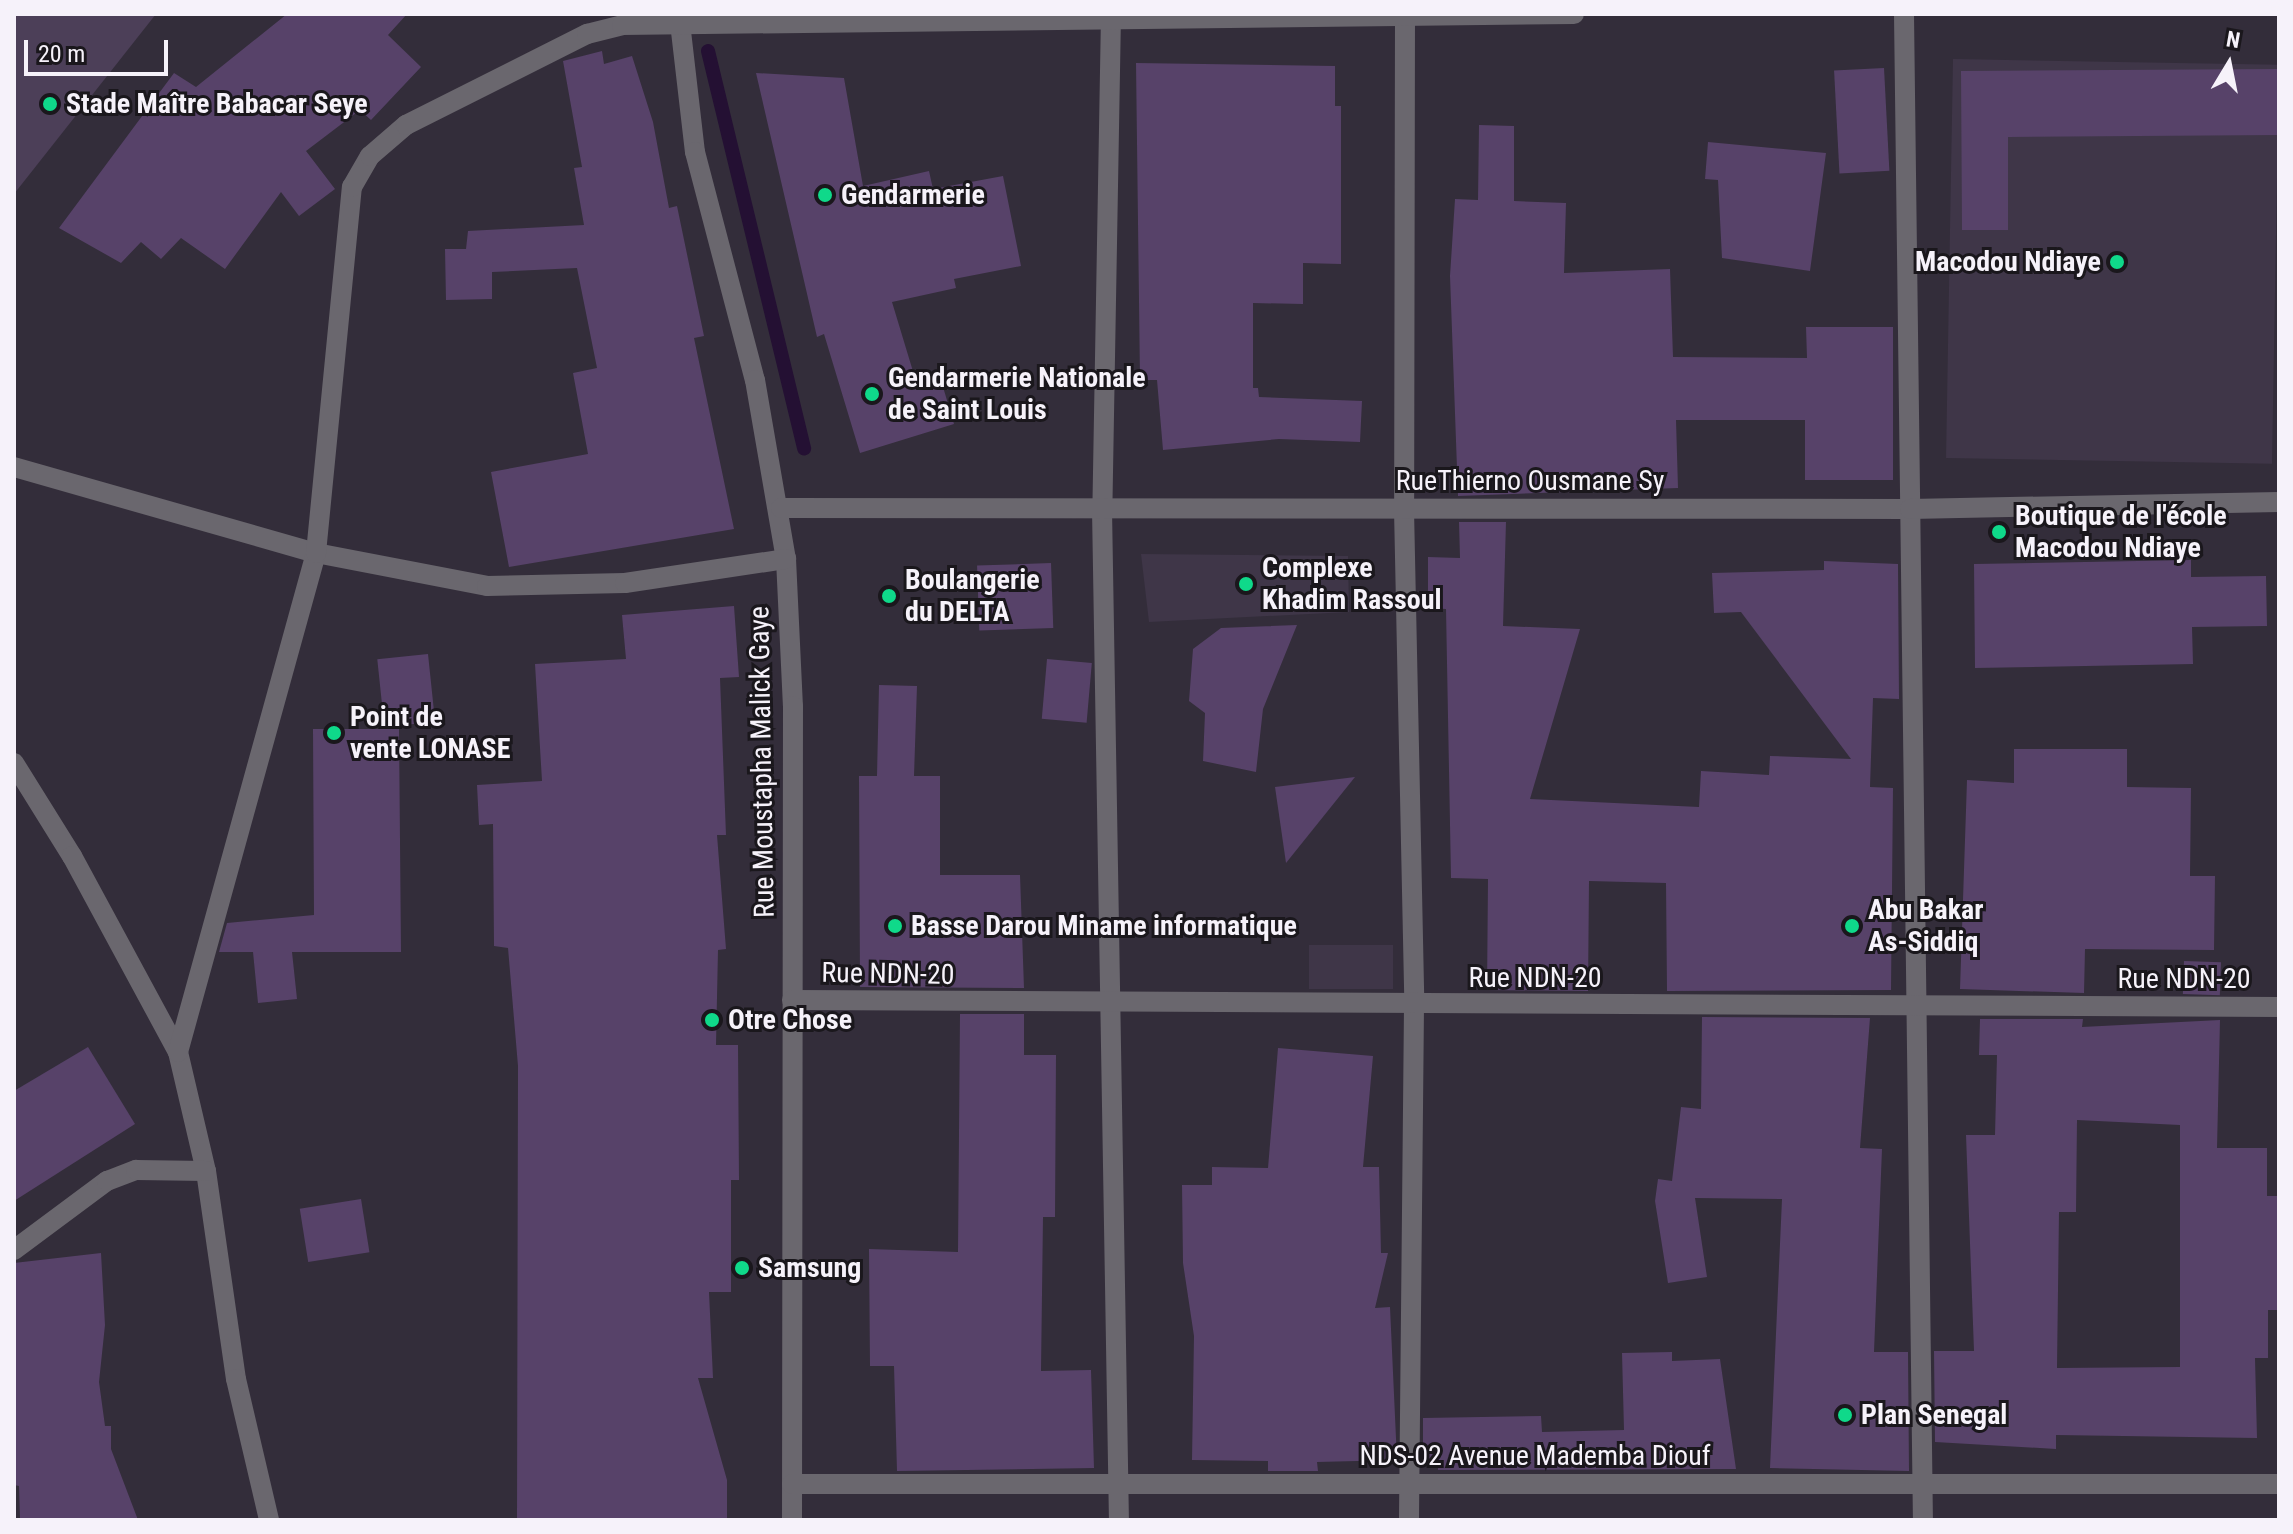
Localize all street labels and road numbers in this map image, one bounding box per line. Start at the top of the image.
street label: RueThierno Ousmane Sy [1396,464,1664,498]
street label: Rue Moustapha Malick Gaye [742,606,782,918]
street label: Rue NDN-20 [821,956,955,992]
street label: Rue NDN-20 [1468,961,1602,995]
street label: Rue NDN-20 [2117,962,2251,996]
street label: NDS-02 Avenue Mademba Diouf [1359,1439,1711,1473]

